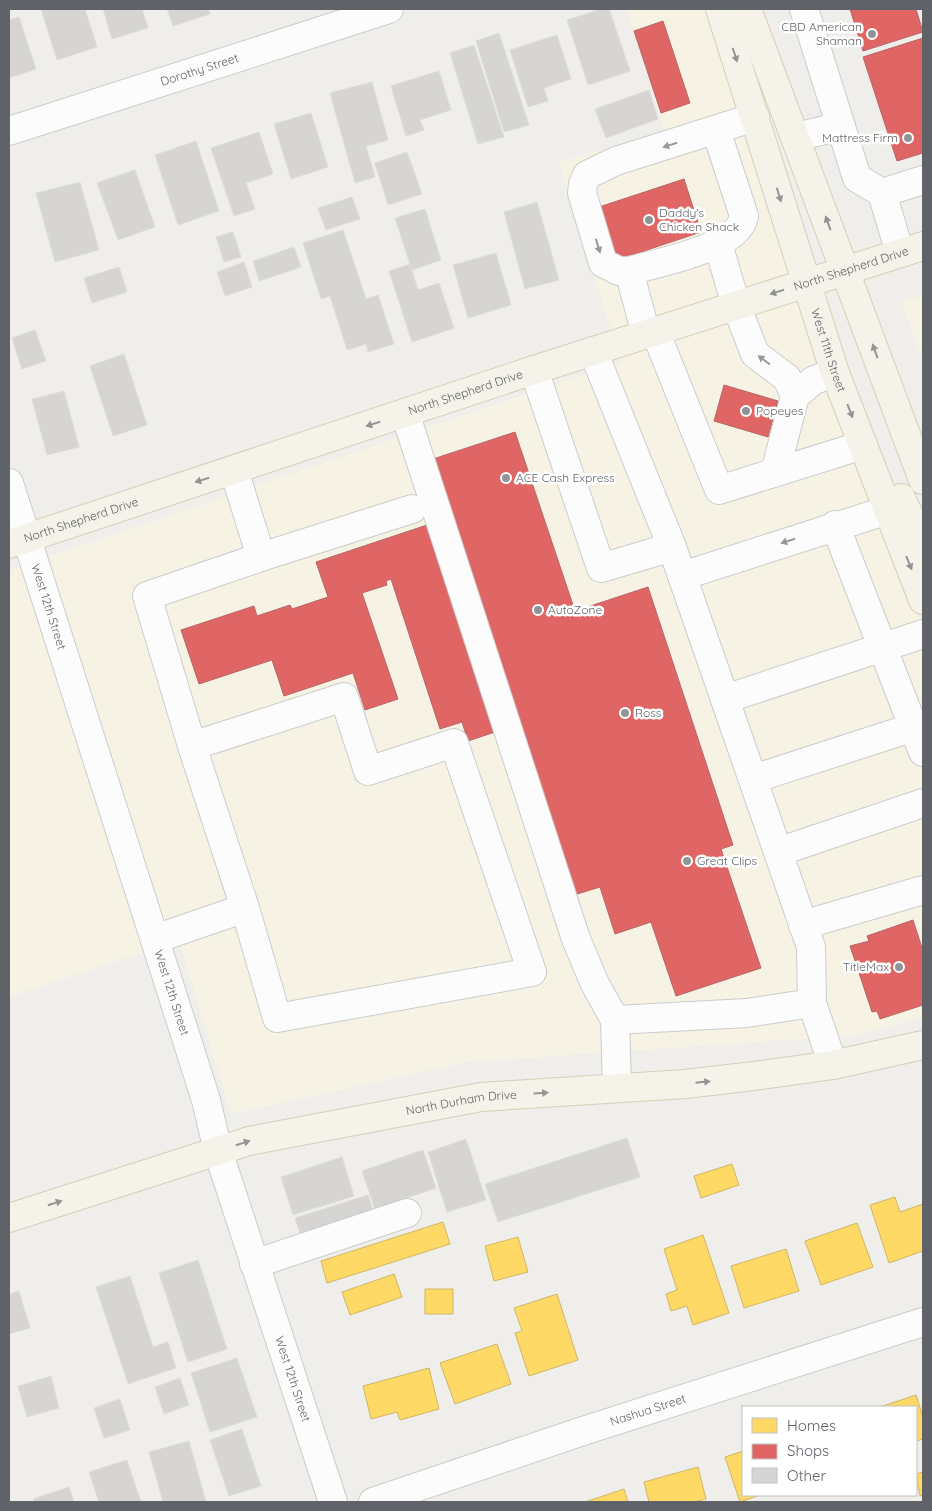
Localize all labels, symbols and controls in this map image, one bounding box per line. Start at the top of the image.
place label: CBD American Shaman [781,19,862,48]
marker: CBD American Shaman [866,28,878,40]
one-way arrow [731,48,739,63]
street label: Dorothy Street [158,50,240,89]
place label: Mattress Firm [822,130,898,145]
marker: Mattress Firm [902,132,914,144]
one-way arrow [662,141,677,149]
one-way arrow [776,187,784,202]
place label: Daddy's Chicken Shack [659,205,739,234]
marker: Daddy's Chicken Shack [643,214,655,226]
one-way arrow [824,216,831,231]
one-way arrow [594,238,602,253]
street label: North Shepherd Drive [792,243,911,294]
one-way arrow [769,289,784,296]
street label: West 11th Street [808,306,850,394]
one-way arrow [871,343,879,358]
one-way arrow [758,355,771,366]
street label: North Shepherd Drive [406,366,525,418]
place label: Popeyes [756,403,804,418]
one-way arrow [846,404,854,419]
marker: Popeyes [740,405,752,417]
one-way arrow [365,420,380,428]
place label: ACE Cash Express [516,470,615,485]
marker: ACE Cash Express [500,472,512,484]
one-way arrow [194,477,209,485]
street label: North Shepherd Drive [22,494,140,546]
one-way arrow [781,537,796,545]
one-way arrow [905,556,913,570]
street label: West 12th Street [28,562,70,652]
place label: AutoZone [548,602,602,617]
marker: AutoZone [532,604,544,616]
place label: Ross [635,705,662,720]
marker: Ross [619,707,631,719]
place label: Great Clips [697,853,758,868]
marker: Great Clips [681,855,693,867]
street label: West 12th Street [151,948,193,1037]
place label: TitleMax [843,959,889,974]
marker: TitleMax [893,961,905,973]
one-way arrow [696,1078,712,1086]
street label: North Durham Drive [405,1087,517,1118]
one-way arrow [534,1089,550,1097]
one-way arrow [236,1139,251,1147]
one-way arrow [48,1199,63,1207]
street label: West 12th Street [272,1334,314,1424]
street label: Nashua Street [608,1391,688,1429]
legend [742,1406,917,1496]
text: Homes [787,1416,836,1435]
text: Shops [787,1441,829,1460]
text: Other [787,1466,827,1485]

